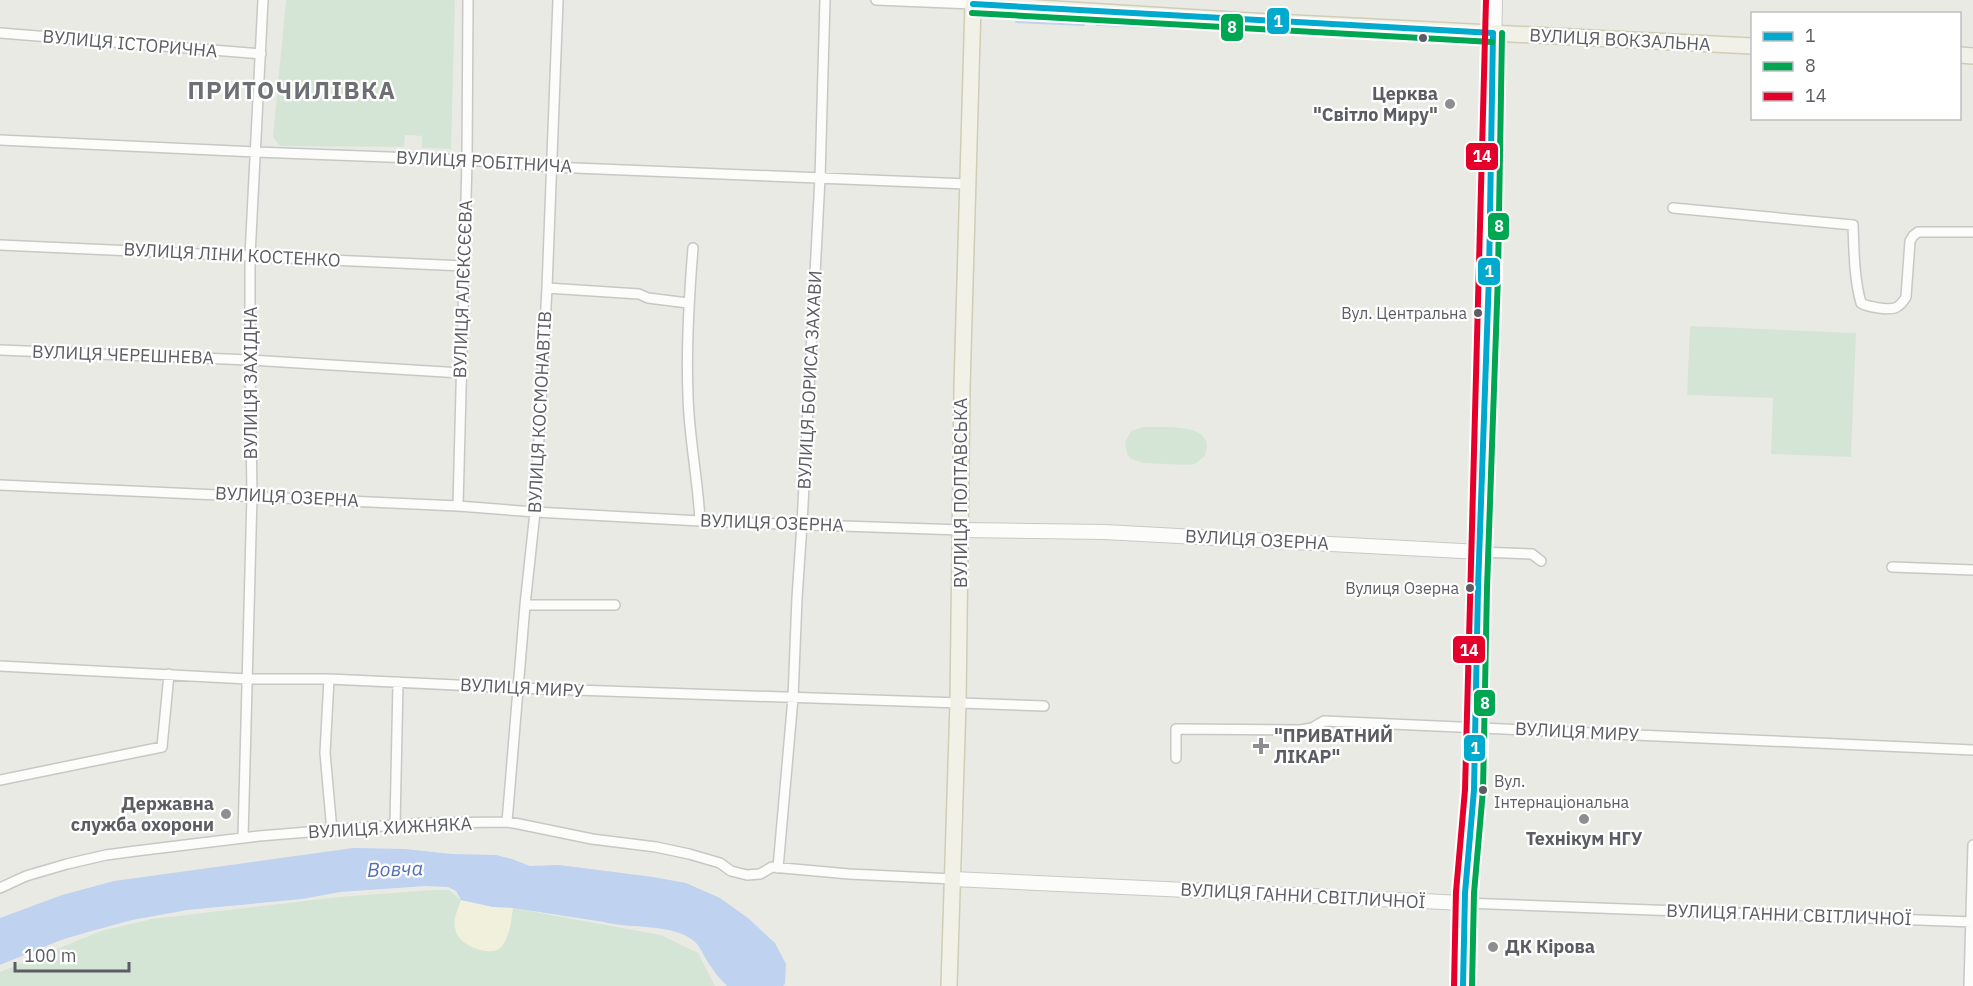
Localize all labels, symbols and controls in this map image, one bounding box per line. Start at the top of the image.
line badge: 1 [1266,7,1290,35]
text: 1 [1273,11,1283,31]
legend [1751,12,1961,120]
line badge: 8 [1220,13,1244,42]
text: 8 [1227,17,1237,37]
street label: ВУЛИЦЯ ВОКЗАЛЬНА [1529,23,1712,56]
street label: ВУЛИЦЯ ІСТОРИЧНА [42,24,219,63]
text: 1 [1805,24,1816,47]
unlabelled marker [1417,32,1429,44]
text: 8 [1805,54,1816,77]
district label: ПРИТОЧИЛІВКА [187,74,397,106]
place label: Церква "Світло Миру" [1313,82,1438,126]
text: 14 [1805,84,1827,107]
marker: Церква "Світло Миру" [1443,97,1457,111]
line badge: 14 [1465,142,1499,171]
street label: ВУЛИЦЯ РОБІТНИЧА [395,145,573,178]
text: 14 [1472,146,1492,166]
street label: ВУЛИЦЯ АЛЄКСЄЄВА [448,199,477,379]
line badge: 8 [1487,212,1510,241]
text: 8 [1494,216,1504,236]
street label: ВУЛИЦЯ ЛІНИ КОСТЕНКО [123,237,341,272]
line badge: 1 [1477,257,1501,286]
text: 1 [1484,261,1494,281]
street label: ВУЛИЦЯ БОРИСА ЗАХАВИ [792,270,827,490]
place label: Вул. Центральна [1341,303,1467,323]
street label: ВУЛИЦЯ ЗАХІДНА [239,306,262,459]
marker: Вул. Центральна [1472,307,1484,319]
street label: ВУЛИЦЯ КОСМОНАВТІВ [523,310,556,514]
street label: ВУЛИЦЯ ЧЕРЕШНЕВА [32,340,215,369]
street label: ВУЛИЦЯ ПОЛТАВСЬКА [949,397,972,588]
street label: ВУЛИЦЯ ОЗЕРНА [215,481,360,512]
street label: ВУЛИЦЯ ОЗЕРНА [700,508,845,537]
street label: ВУЛИЦЯ ОЗЕРНА [1185,524,1330,555]
place label: Вулиця Озерна [1345,578,1459,598]
marker: Вулиця Озерна [1464,582,1476,594]
line badge: 14 [1452,635,1486,664]
text: 14 [1459,640,1479,660]
street label: ВУЛИЦЯ МИРУ [459,673,585,702]
line badge: 8 [1473,689,1496,717]
text: 8 [1480,693,1490,713]
street label: ВУЛИЦЯ МИРУ [1514,717,1640,746]
place label: "ПРИВАТНИЙ ЛІКАР" [1274,724,1393,768]
line badge: 1 [1463,734,1486,762]
marker: "ПРИВАТНИЙ ЛІКАР" [1252,737,1270,755]
text: 1 [1470,738,1480,758]
place label: Вул. Інтернаціональна [1494,771,1630,812]
marker: Вул. Інтернаціональна [1477,784,1489,796]
place label: Державна служба охорони [71,792,214,836]
marker: Державна служба охорони [219,807,233,821]
street label: ВУЛИЦЯ ХИЖНЯКА [307,812,473,843]
marker: Технікум НГУ [1577,812,1591,826]
place label: Технікум НГУ [1526,827,1643,850]
water label: Вовча [366,854,424,883]
street label: ВУЛИЦЯ ГАННИ СВІТЛИЧНОЇ [1180,878,1426,913]
street label: ВУЛИЦЯ ГАННИ СВІТЛИЧНОЇ [1666,899,1912,930]
scale bar [15,935,129,973]
place label: ДК Кірова [1505,935,1595,958]
marker: ДК Кірова [1486,940,1500,954]
text: 100 m [24,944,76,967]

